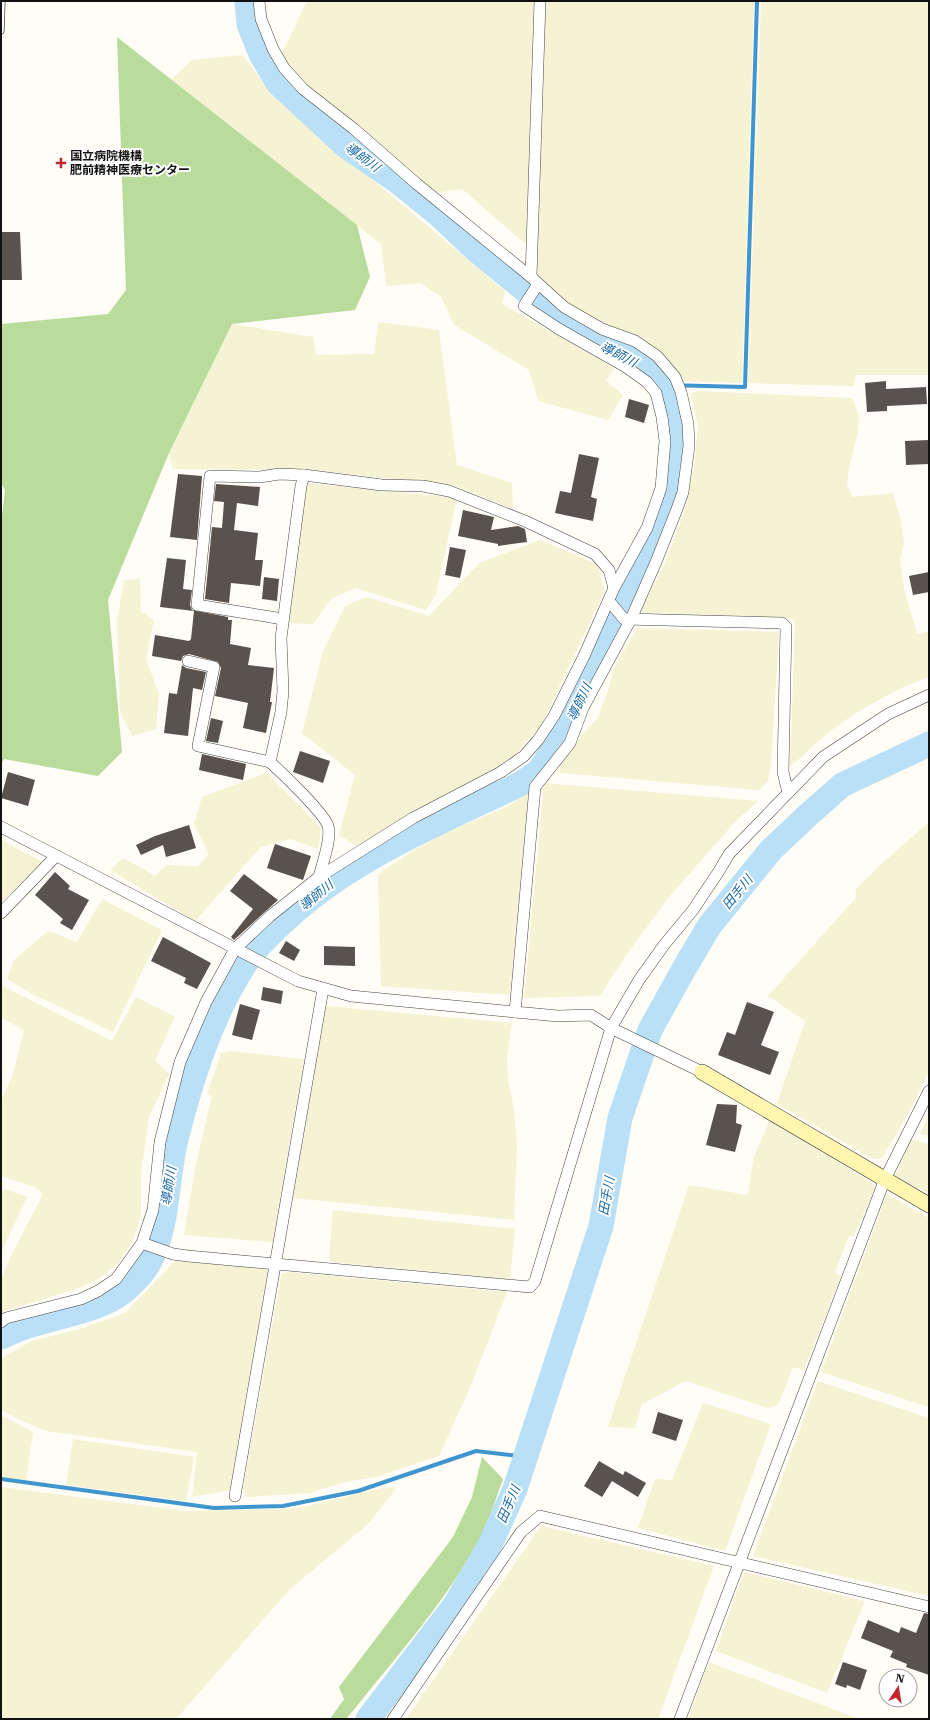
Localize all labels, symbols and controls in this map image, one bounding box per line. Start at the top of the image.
water label: 導師川 [342,139,385,177]
place label: 国立病院機構 肥前精神医療センター [70,148,190,177]
marker: 国立病院機構 肥前精神医療センター [55,157,67,169]
water label: 導師川 [598,338,642,372]
water label: 導師川 [563,679,597,723]
water label: 田手川 [719,870,758,913]
water label: 導師川 [296,875,338,914]
water label: 導師川 [157,1164,180,1207]
water label: 田手川 [595,1173,619,1217]
water label: 田手川 [493,1481,525,1525]
north arrow [878,1668,918,1708]
text: N [894,1670,906,1686]

